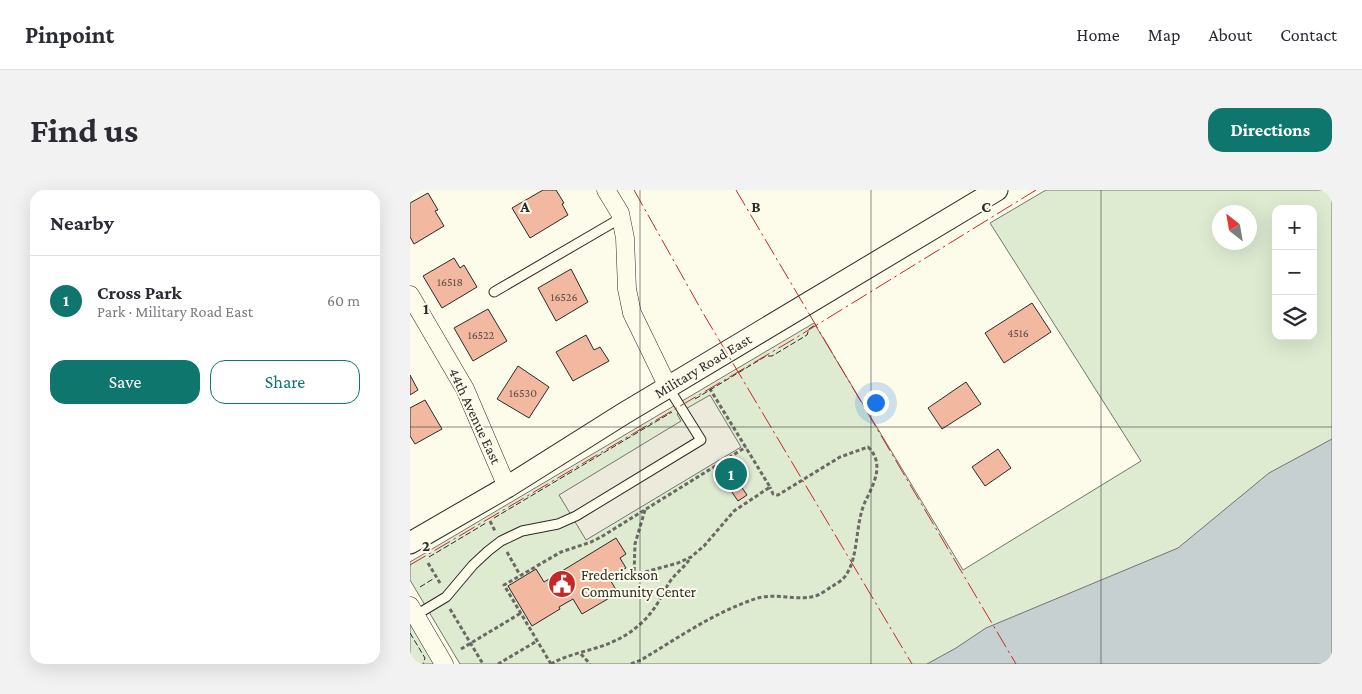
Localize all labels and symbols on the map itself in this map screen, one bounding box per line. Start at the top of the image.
text: A [519,198,530,215]
text: B [751,198,761,215]
text: C [981,198,991,215]
north arrow [1212,205,1257,250]
house number: 16518 [437,275,463,289]
house number: 16526 [550,290,578,304]
text: 1 [423,300,429,317]
house number: 4516 [1007,326,1029,340]
house number: 16522 [468,328,495,342]
street label: Military Road East [652,330,756,402]
street label: 44th Avenue East [446,365,505,467]
house number: 16530 [509,386,537,400]
your location [863,390,889,416]
pin: 1 [715,455,747,493]
text: 2 [422,537,430,554]
place label: Frederickson Community Center [581,567,697,601]
public building icon: Frederickson Community Center [547,569,577,599]

